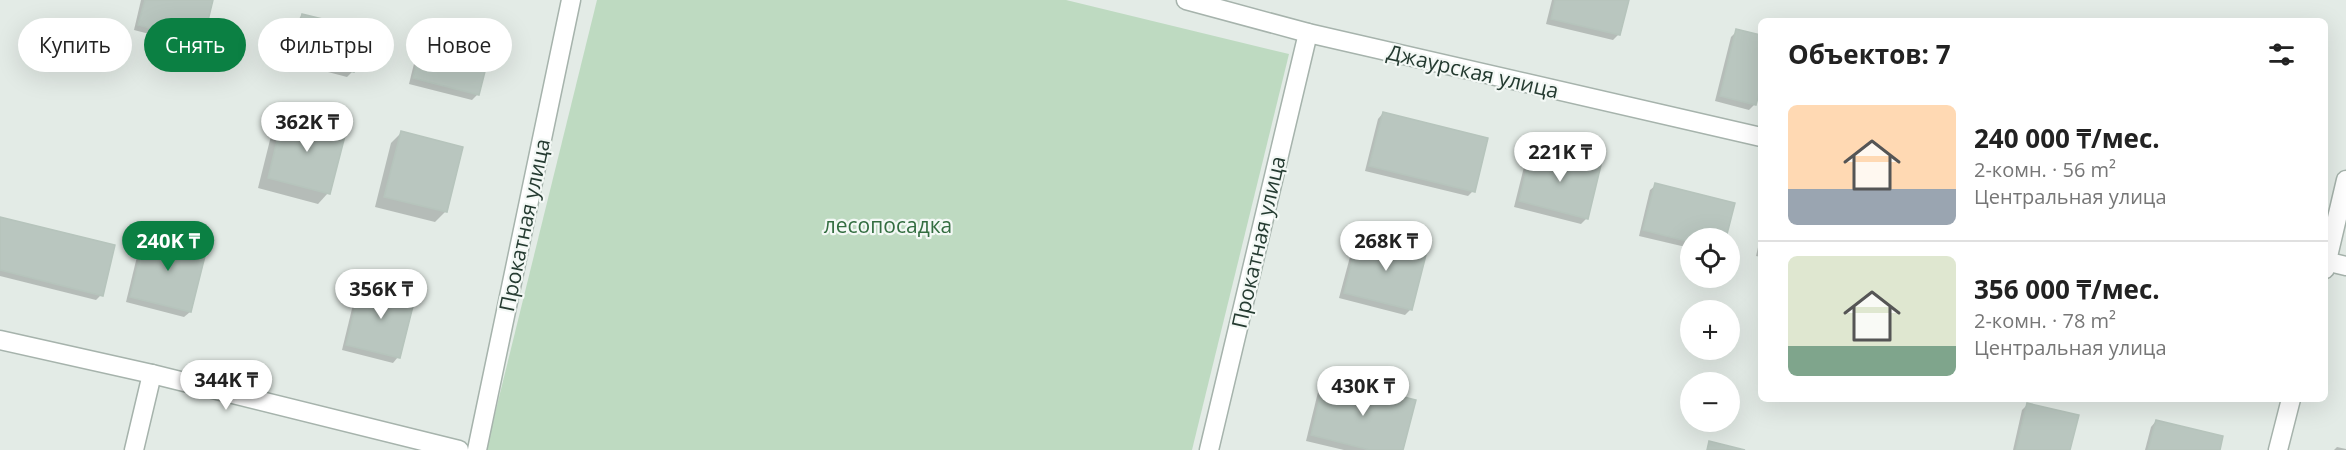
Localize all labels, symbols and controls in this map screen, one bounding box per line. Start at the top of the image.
chip: Купить [18,18,132,72]
chip: Снять [144,18,246,72]
chip: Фильтры [258,18,394,72]
chip: Новое [406,18,512,72]
text: Объектов: 7 [1788,36,1951,72]
street label: Джаурская улица [1384,38,1562,104]
icon: filters [2265,38,2298,71]
pin: 362K ₸ [258,102,356,153]
text: 362K ₸ [275,108,339,135]
text: 240 000 ₸/мес. [1974,120,2160,156]
icon: home [1836,129,1908,201]
pin: 221K ₸ [1511,132,1609,183]
street label: Прокатная улица [492,136,556,314]
text: 221K ₸ [1528,138,1592,165]
street label: Прокатная улица [1225,153,1291,331]
text: 2-комн. · 56 m² [1974,156,2116,183]
text: Центральная улица [1974,183,2167,210]
park label: лесопосадка [824,211,952,239]
pin: 240K ₸ [119,221,217,272]
pin: 268K ₸ [1337,221,1435,272]
text: 240K ₸ [136,227,200,254]
text: 268K ₸ [1354,227,1418,254]
map controls [1680,228,1740,432]
button: locate [1680,228,1740,288]
pin: 356K ₸ [332,269,430,320]
text: 356 000 ₸/мес. [1974,271,2160,307]
text: 356K ₸ [349,275,413,302]
icon: home [1836,280,1908,352]
button: + [1680,300,1740,360]
text: 2-комн. · 78 m² [1974,307,2116,334]
text: Центральная улица [1974,334,2167,361]
pin: 344K ₸ [177,360,275,411]
text: 344K ₸ [194,366,258,393]
pin: 430K ₸ [1314,366,1412,417]
text: 430K ₸ [1331,372,1395,399]
button: − [1680,372,1740,432]

